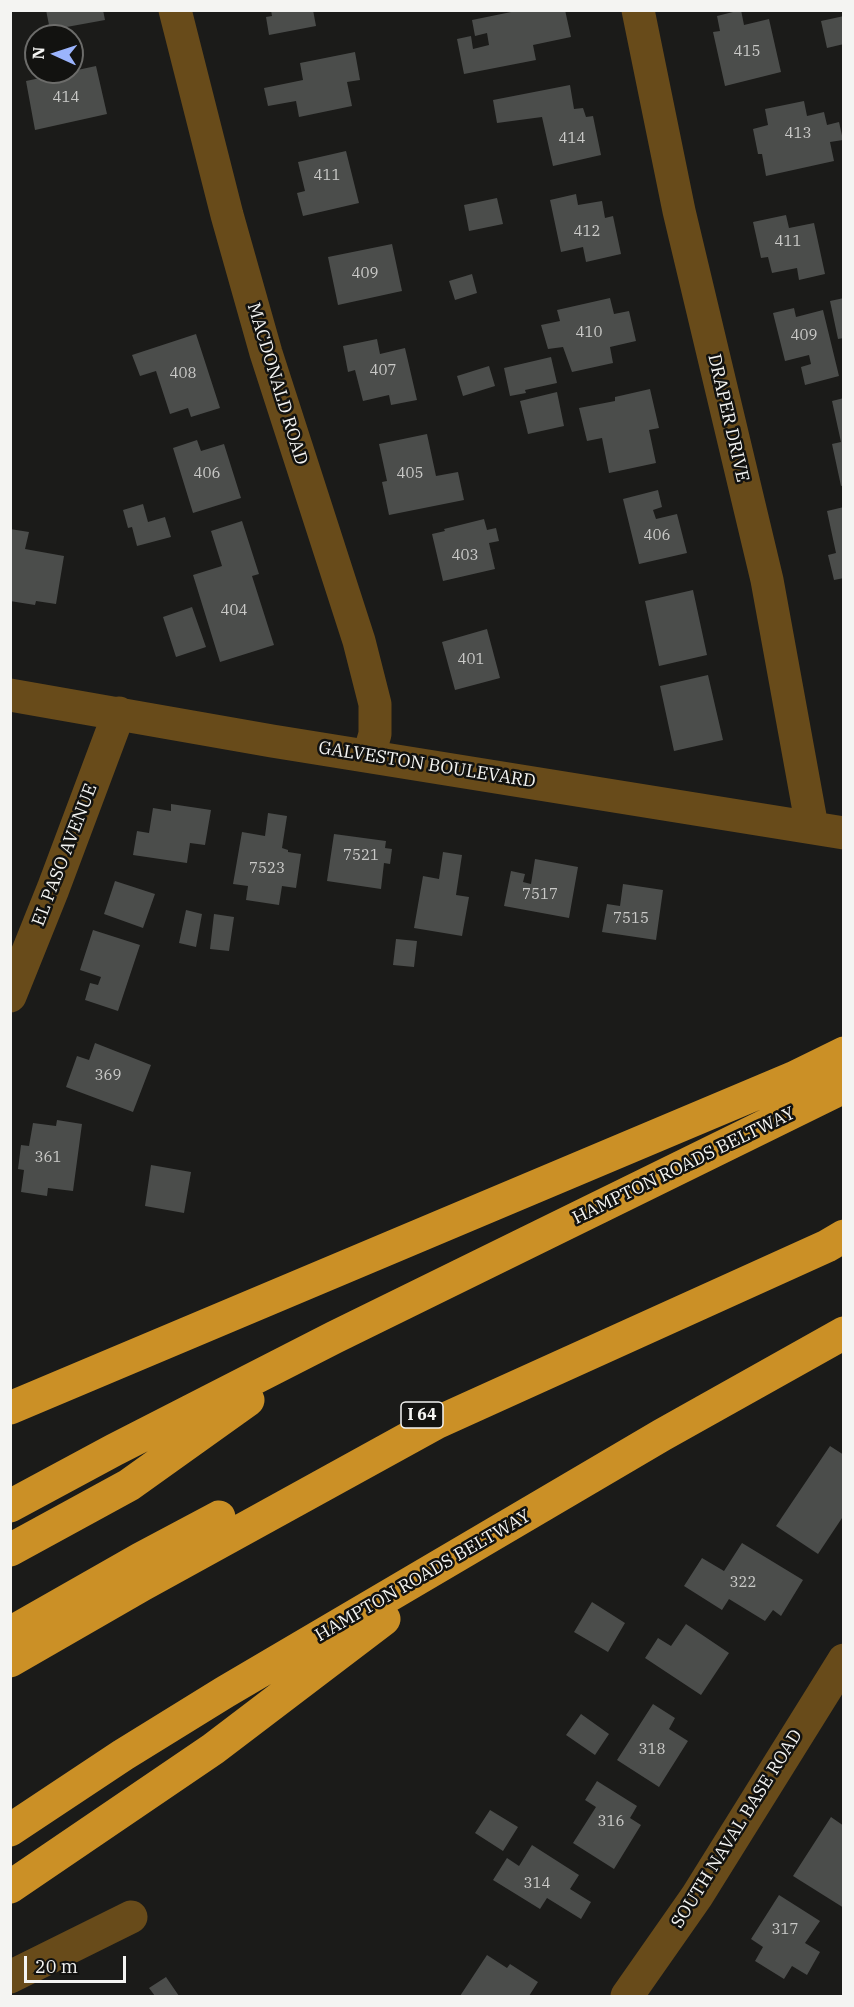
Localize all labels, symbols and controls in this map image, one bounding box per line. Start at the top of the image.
north arrow [24,24,84,84]
house number: 415 [734,43,760,61]
text: N [28,46,48,60]
house number: 414 [53,89,79,107]
house number: 413 [785,125,811,143]
house number: 414 [559,130,585,148]
house number: 411 [314,167,340,185]
house number: 412 [574,223,600,241]
house number: 411 [775,233,801,251]
house number: 409 [352,265,378,283]
street label: MACDONALD ROAD [242,300,312,468]
house number: 410 [576,324,602,342]
house number: 409 [791,327,817,345]
street label: DRAPER DRIVE [703,352,753,484]
house number: 407 [370,362,396,380]
house number: 408 [170,365,196,383]
house number: 406 [194,465,220,483]
house number: 405 [397,465,423,483]
house number: 406 [644,527,670,545]
house number: 403 [452,547,478,565]
house number: 404 [221,602,247,620]
house number: 401 [458,651,484,669]
street label: GALVESTON BOULEVARD [317,737,537,793]
street label: EL PASO AVENUE [28,781,102,929]
house number: 7521 [343,847,379,865]
house number: 7523 [249,860,285,878]
house number: 7517 [522,886,558,904]
house number: 7515 [613,910,649,928]
house number: 369 [95,1067,121,1085]
street label: HAMPTON ROADS BELTWAY [569,1103,799,1229]
house number: 361 [35,1149,61,1167]
road number: I 64 [401,1402,443,1428]
street label: HAMPTON ROADS BELTWAY [312,1505,534,1647]
house number: 322 [730,1574,756,1592]
street label: SOUTH NAVAL BASE ROAD [667,1726,807,1932]
house number: 318 [639,1741,665,1759]
house number: 316 [598,1813,624,1831]
house number: 314 [524,1875,550,1893]
house number: 317 [772,1921,798,1939]
scale bar [27,1944,129,1982]
text: 20 m [35,1955,78,1978]

